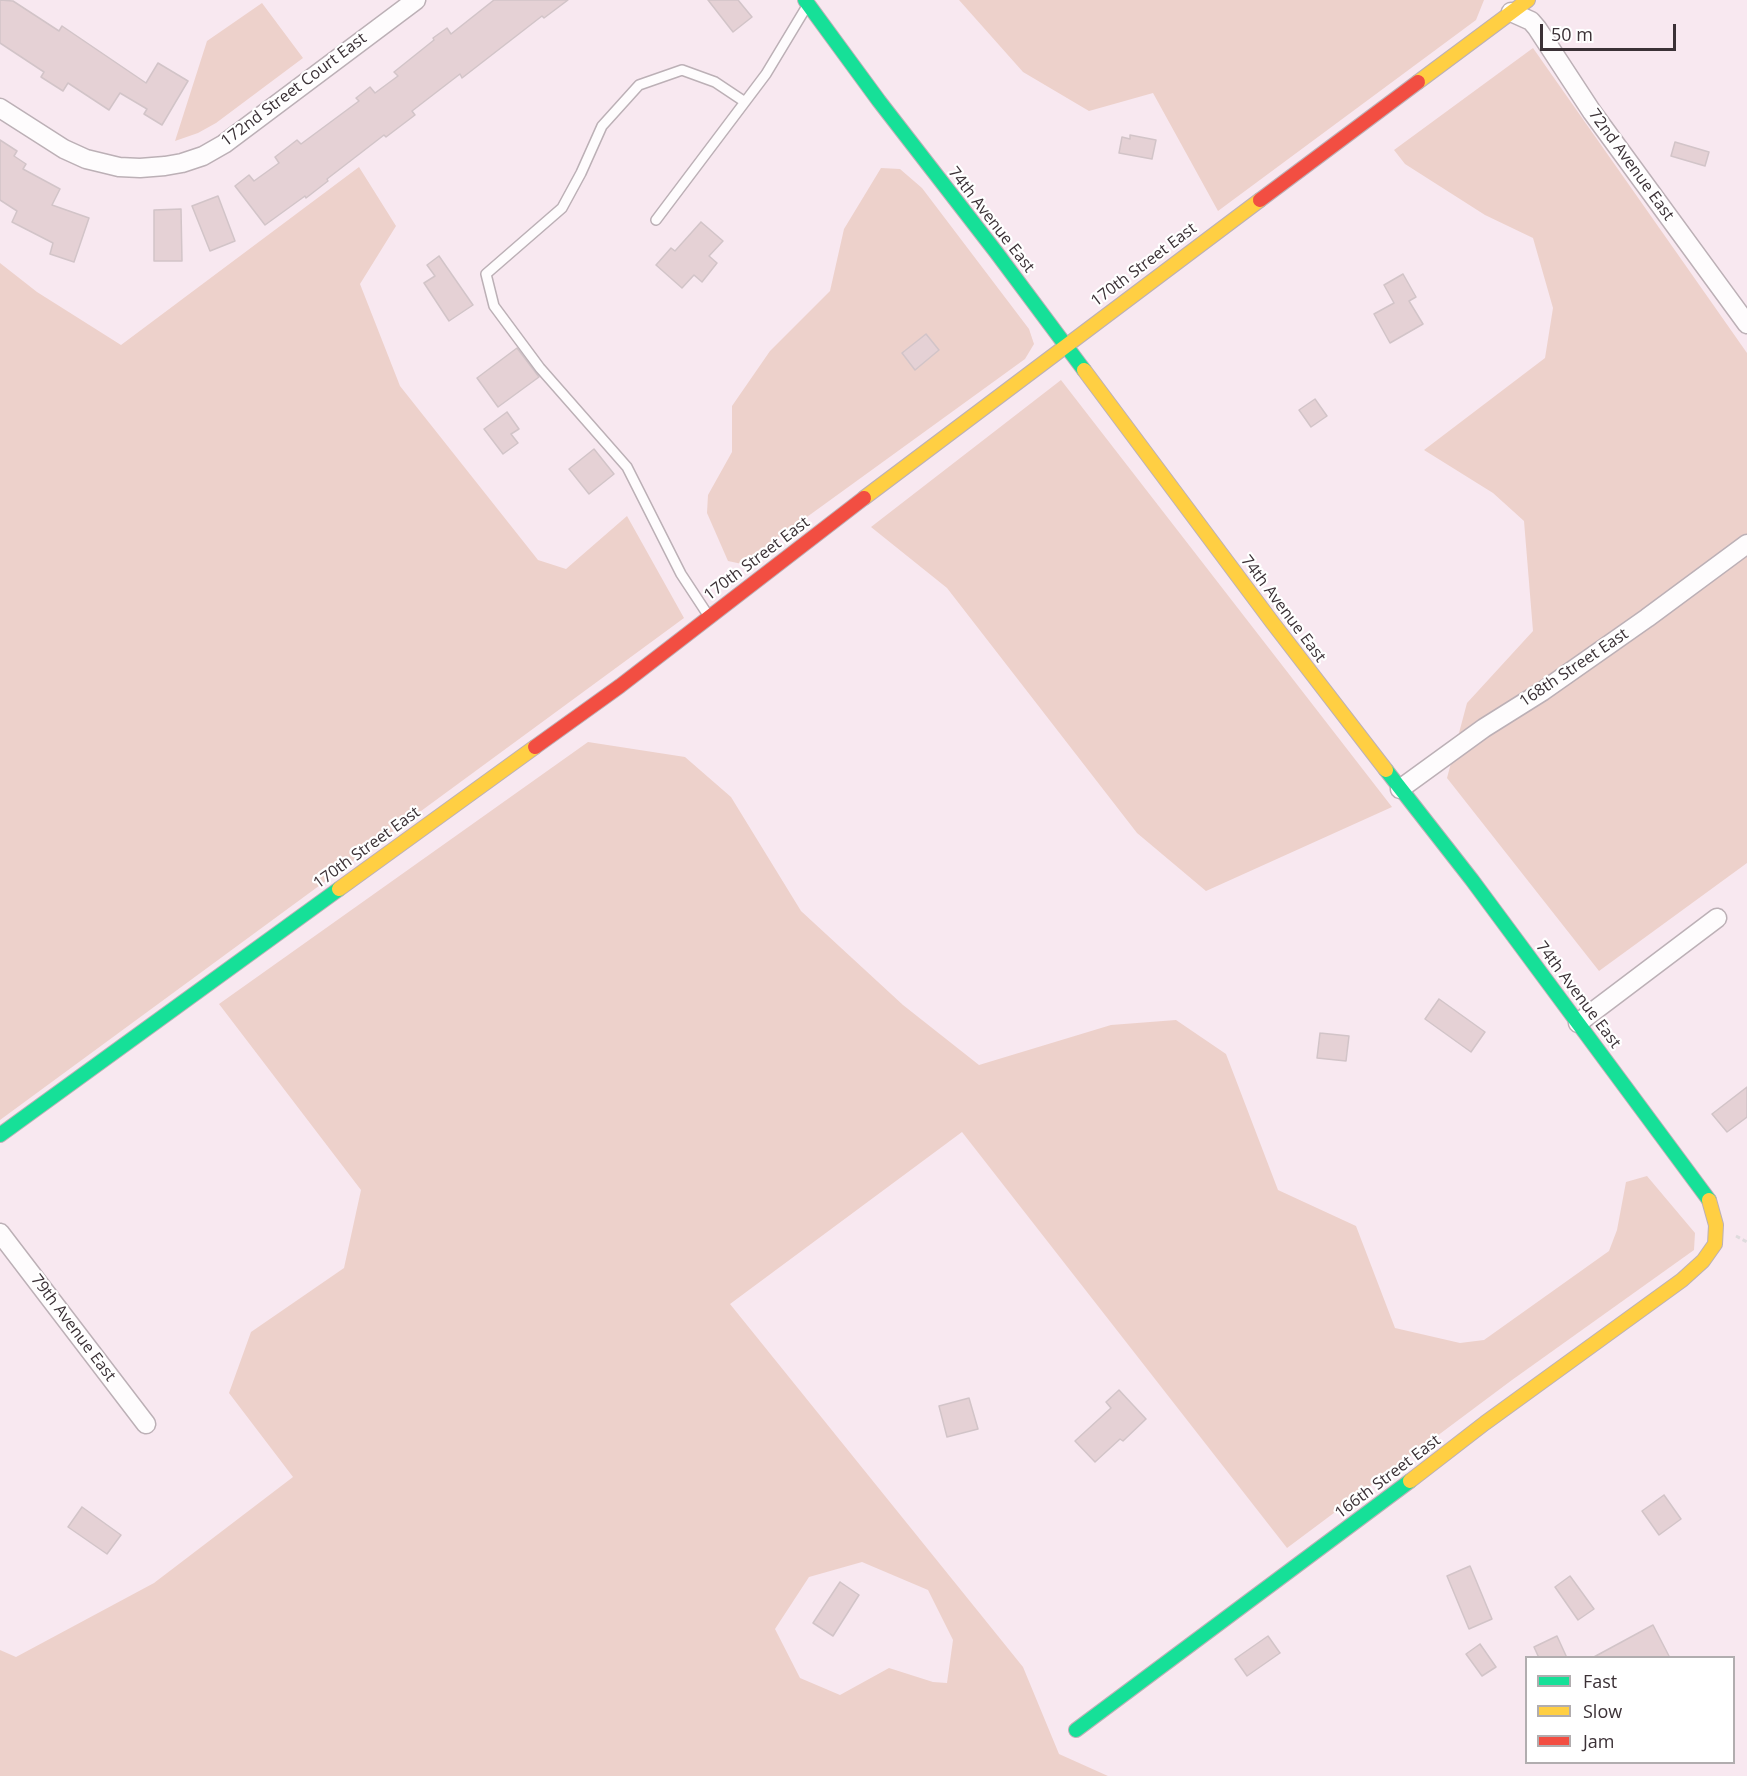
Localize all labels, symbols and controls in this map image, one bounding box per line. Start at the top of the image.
scale bar [1543,12,1680,50]
text: 50 m [1551,22,1593,46]
street label: 172nd Street Court East [218,29,370,151]
street label: 72nd Avenue East [1584,106,1678,224]
street label: 74th Avenue East [944,163,1038,277]
street label: 170th Street East [1087,219,1201,311]
street label: 170th Street East [700,513,814,605]
street label: 74th Avenue East [1237,552,1329,666]
street label: 168th Street East [1516,625,1632,711]
street label: 170th Street East [310,803,424,893]
street label: 74th Avenue East [1532,938,1624,1052]
street label: 79th Avenue East [27,1271,119,1385]
street label: 166th Street East [1331,1431,1445,1523]
legend [1525,1656,1735,1764]
text: Fast [1583,1669,1617,1693]
text: Slow [1583,1699,1622,1723]
text: Jam [1583,1729,1615,1753]

